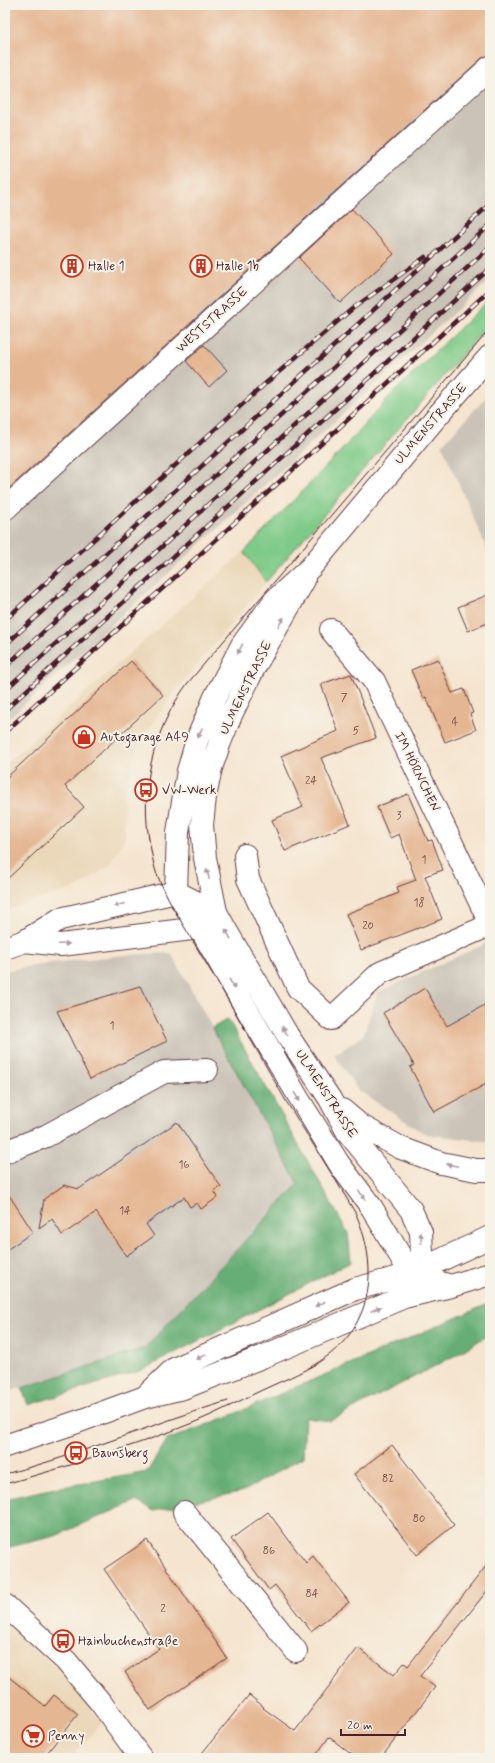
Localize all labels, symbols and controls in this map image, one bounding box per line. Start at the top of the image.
building icon: Halle 1 [59,253,85,279]
building icon: Halle 1b [188,253,214,279]
place label: Halle 1 [88,258,125,275]
place label: Halle 1b [216,258,259,275]
street label: WESTSTRASSE [173,283,251,357]
street label: ULMENSTRASSE [391,380,471,468]
one-way arrow [278,616,285,628]
street label: ULMENSTRASSE [216,638,276,738]
one-way arrow [237,643,244,654]
house number: 7 [341,691,348,705]
house number: 4 [452,715,459,729]
shop icon: Autogarage A49 [71,724,97,750]
house number: 5 [353,724,360,738]
one-way arrow [197,727,203,738]
place label: Autogarage A49 [100,729,189,748]
street label: IM HÖRNCHEN [390,729,444,815]
house number: 24 [305,774,317,788]
bus stop icon: VW-Werk [133,777,159,803]
place label: VW-Werk [162,782,217,799]
house number: 3 [397,809,402,823]
house number: 1 [422,853,427,867]
one-way arrow [205,868,211,880]
house number: 18 [414,896,424,910]
one-way arrow [113,903,126,909]
house number: 20 [362,919,374,933]
one-way arrow [225,928,232,940]
one-way arrow [58,941,71,947]
one-way arrow [228,978,235,990]
house number: 1 [110,1019,115,1033]
one-way arrow [282,1025,289,1037]
street label: ULMENSTRASSE [291,1046,361,1142]
one-way arrow [293,1091,300,1103]
house number: 16 [179,1158,190,1172]
one-way arrow [445,1161,458,1167]
one-way arrow [358,1190,366,1201]
house number: 14 [119,1204,131,1218]
one-way arrow [418,1232,425,1244]
one-way arrow [314,1301,325,1307]
one-way arrow [370,1306,381,1312]
one-way arrow [195,1354,206,1360]
bus stop icon: Baunsberg [63,1440,89,1466]
place label: Baunsberg [92,1445,148,1464]
house number: 82 [382,1472,394,1486]
house number: 80 [413,1512,425,1526]
house number: 86 [263,1544,275,1558]
house number: 84 [306,1587,319,1601]
house number: 2 [160,1602,166,1616]
bus stop icon: Hainbuchenstraße [50,1628,76,1654]
place label: Hainbuchenstraße [78,1633,178,1650]
scale bar [341,1711,405,1737]
text: 20 m [347,1718,373,1734]
supermarket icon: Penny [20,1723,46,1749]
place label: Penny [48,1728,84,1745]

